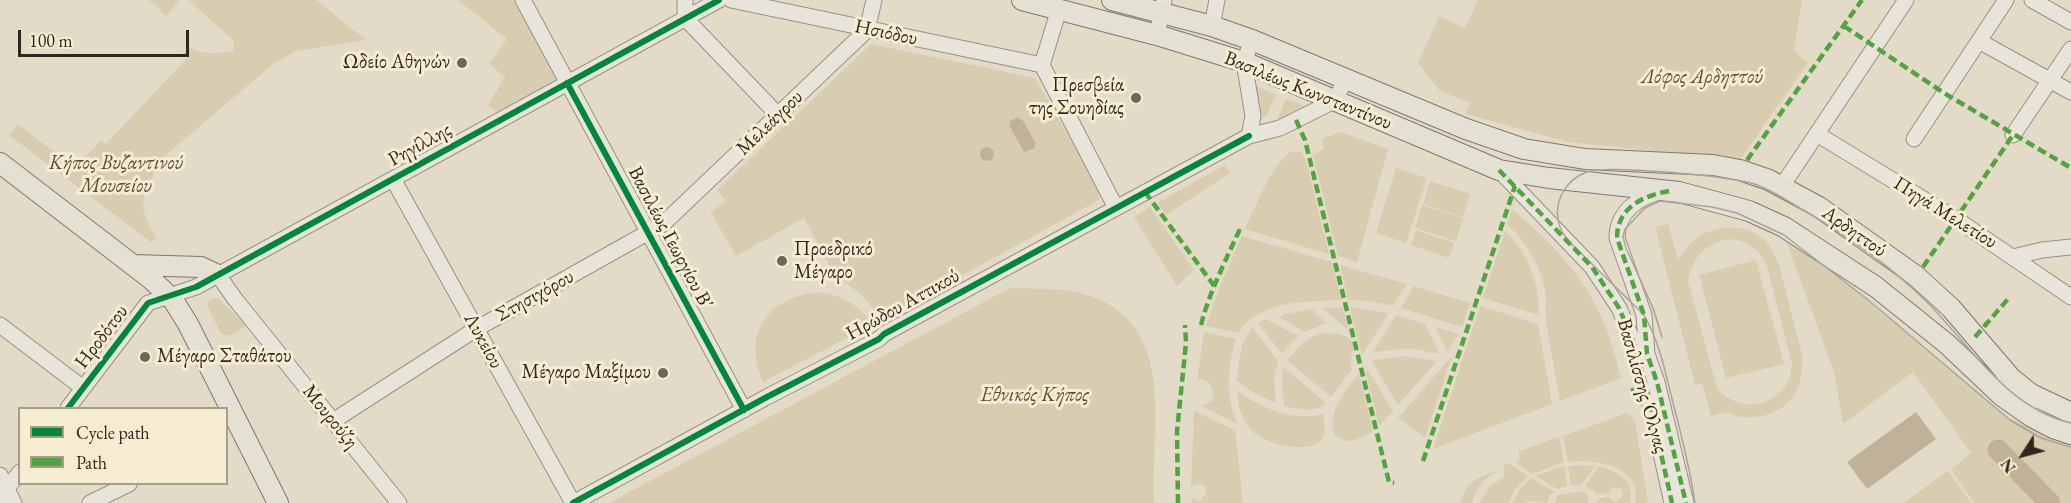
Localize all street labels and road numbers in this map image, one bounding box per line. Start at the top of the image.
street label: Ησιόδου [852,15,920,51]
street label: Βασιλέως Κωνσταντίνου [1221,46,1395,136]
street label: Μελεάγρου [732,85,808,161]
street label: Ρηγίλλης [384,118,456,172]
street label: Βασιλέως Γεωργίου Β' [622,163,718,313]
street label: Πηγά Μελετίου [1889,172,2001,254]
street label: Αρδηττού [1817,201,1891,263]
street label: Ηρώδου Αττικού [842,264,964,346]
street label: Στησιχόρου [492,265,578,327]
street label: Ηροδότου [70,300,134,374]
street label: Λυκείου [458,309,508,373]
street label: Βασιλίσσης Όλγας [1611,316,1673,456]
street label: Μουρούζη [297,380,363,454]

